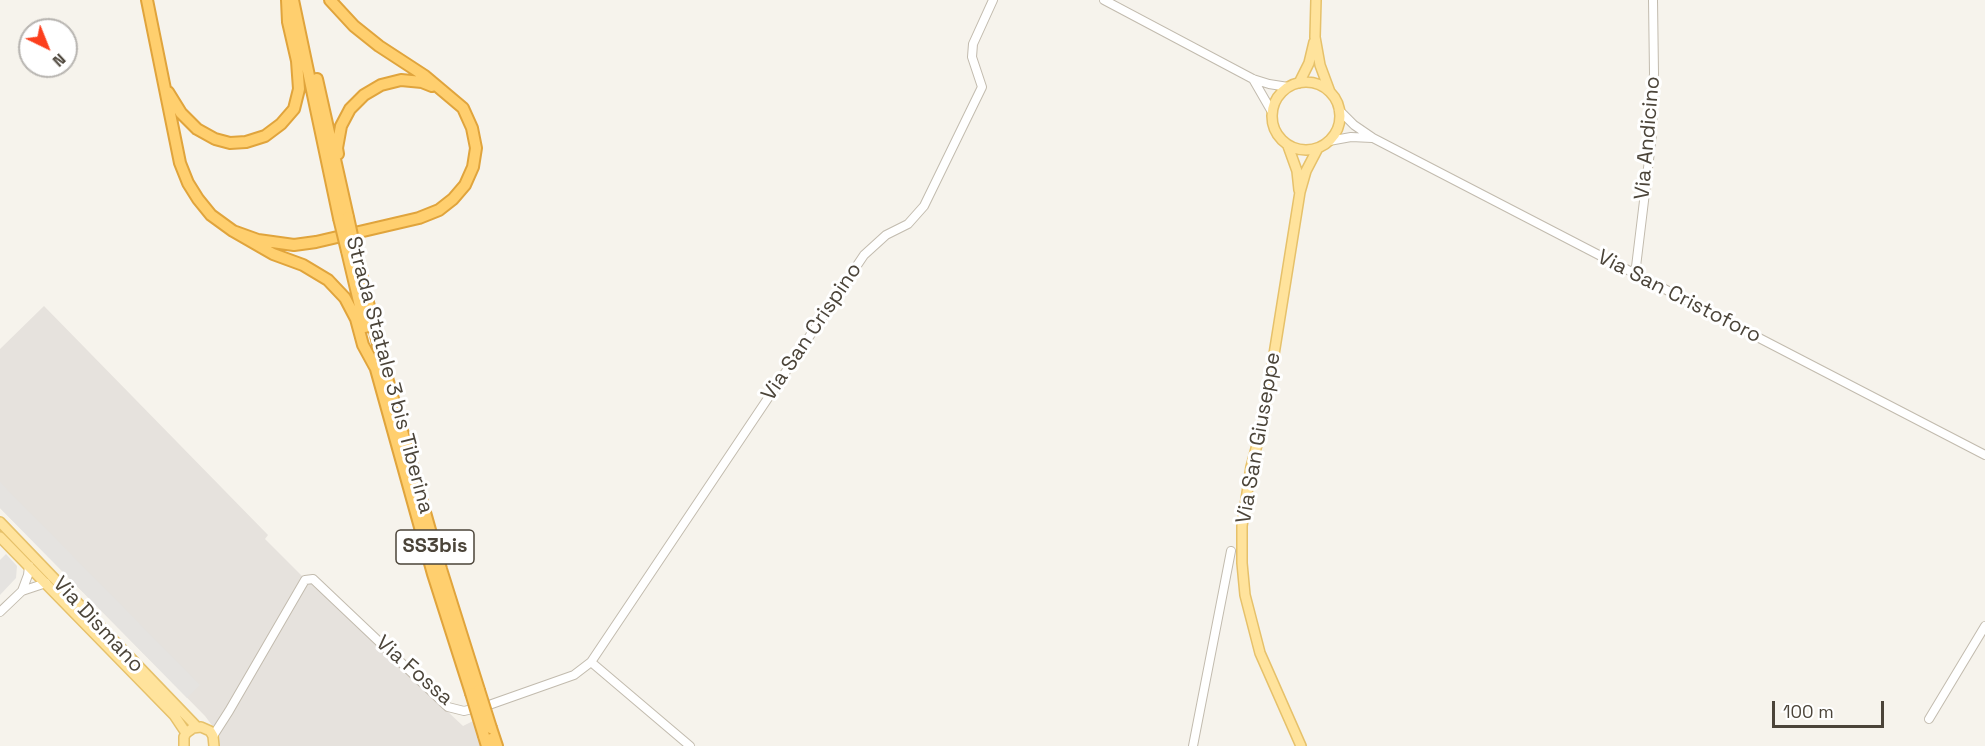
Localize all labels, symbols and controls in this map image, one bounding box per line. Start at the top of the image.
north arrow [18,18,78,78]
text: N [48,49,70,71]
street label: Via Andicino [1630,75,1666,201]
street label: Strada Statale 3 bis Tiberina [340,234,438,516]
street label: Via San Cristoforo [1593,245,1765,349]
street label: Via San Crispino [757,258,867,406]
street label: Via San Giuseppe [1232,350,1286,526]
road number: SS3bis [396,530,474,564]
street label: Via Dismano [47,572,149,678]
street label: Via Fossa [370,631,458,711]
scale bar [1775,689,1888,727]
text: 100 m [1783,700,1834,723]

